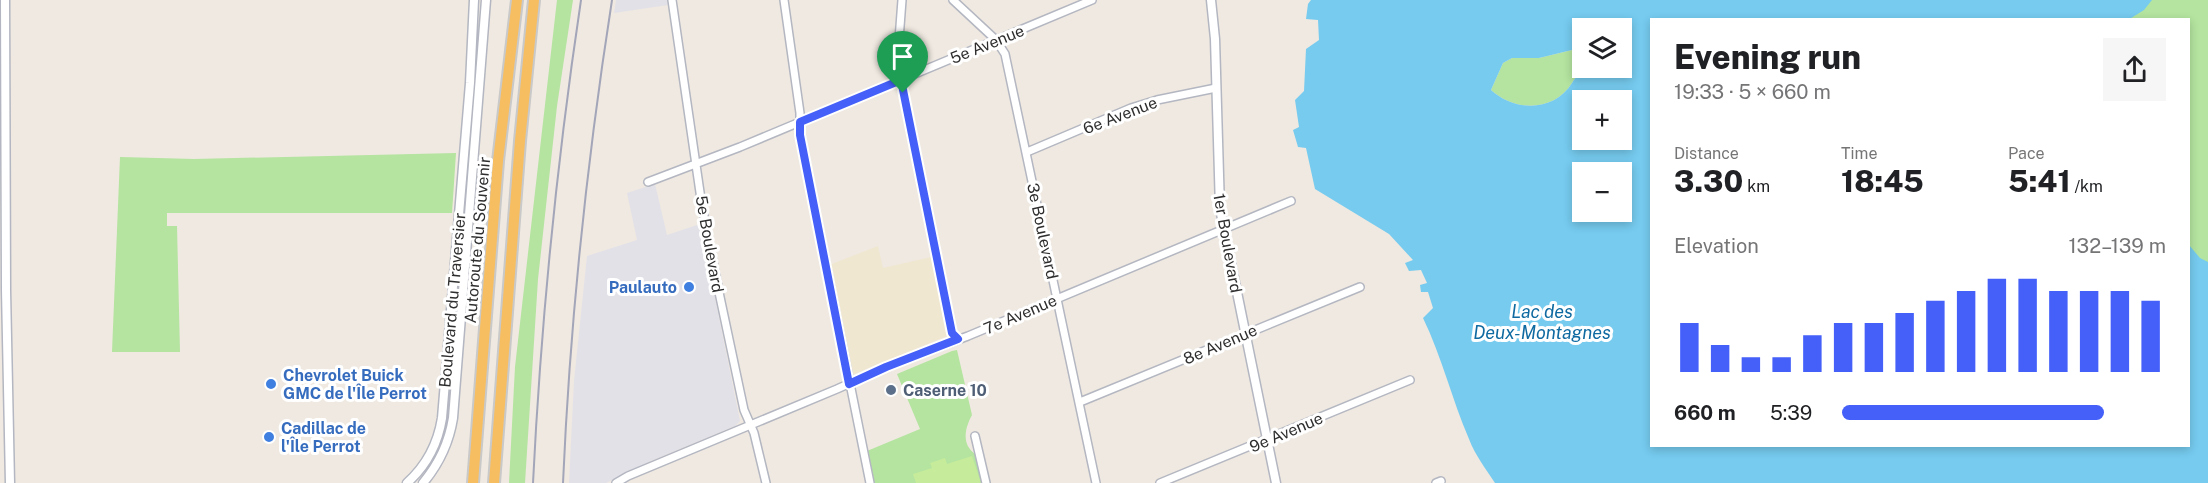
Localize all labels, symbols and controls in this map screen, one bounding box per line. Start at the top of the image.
map controls [1572,18,1632,222]
button: layers [1572,18,1632,78]
street label: 5e Avenue [947,21,1027,68]
pin [877,31,928,93]
text: Evening run [1674,38,1861,76]
button: share [2103,38,2166,101]
icon: arrive [886,40,919,73]
text: 19:33 · 5 × 660 m [1674,80,1831,104]
button: + [1572,90,1632,150]
street label: 6e Avenue [1080,93,1160,138]
text: Distance [1674,144,1739,163]
text: Time [1841,144,1877,163]
text: Pace [2008,144,2045,163]
street label: Autoroute du Souvenir [461,156,494,324]
button: − [1572,162,1632,222]
text: 3.30 [1674,163,1743,199]
text: 18:45 [1841,163,1924,199]
text: 5:41 [2008,163,2071,199]
text: km [1743,177,1770,196]
text: /km [2071,177,2103,196]
street label: 3e Boulevard [1023,181,1062,281]
street label: 1er Boulevard [1209,192,1246,294]
street label: 5e Boulevard [692,194,727,294]
street label: Boulevard du Traversier [435,212,470,388]
text: Elevation [1674,234,1759,258]
text: 132–139 m [2068,234,2166,258]
place label: Paulauto [609,278,677,297]
marker: Paulauto [682,280,696,294]
street label: 7e Avenue [981,291,1060,338]
water label: Lac des Deux-Montagnes [1473,301,1611,343]
street label: 8e Avenue [1181,320,1260,368]
place label: Chevrolet Buick GMC de l'Île Perrot [283,366,427,403]
marker: Chevrolet Buick GMC de l'Île Perrot [264,377,278,391]
place label: Caserne 10 [903,381,987,400]
marker: Caserne 10 [884,383,898,397]
text: 660 m [1674,401,1736,425]
text: 5:39 [1770,401,1812,425]
street label: 9e Avenue [1247,409,1326,456]
place label: Cadillac de l'Île Perrot [281,419,366,456]
marker: Cadillac de l'Île Perrot [262,430,276,444]

